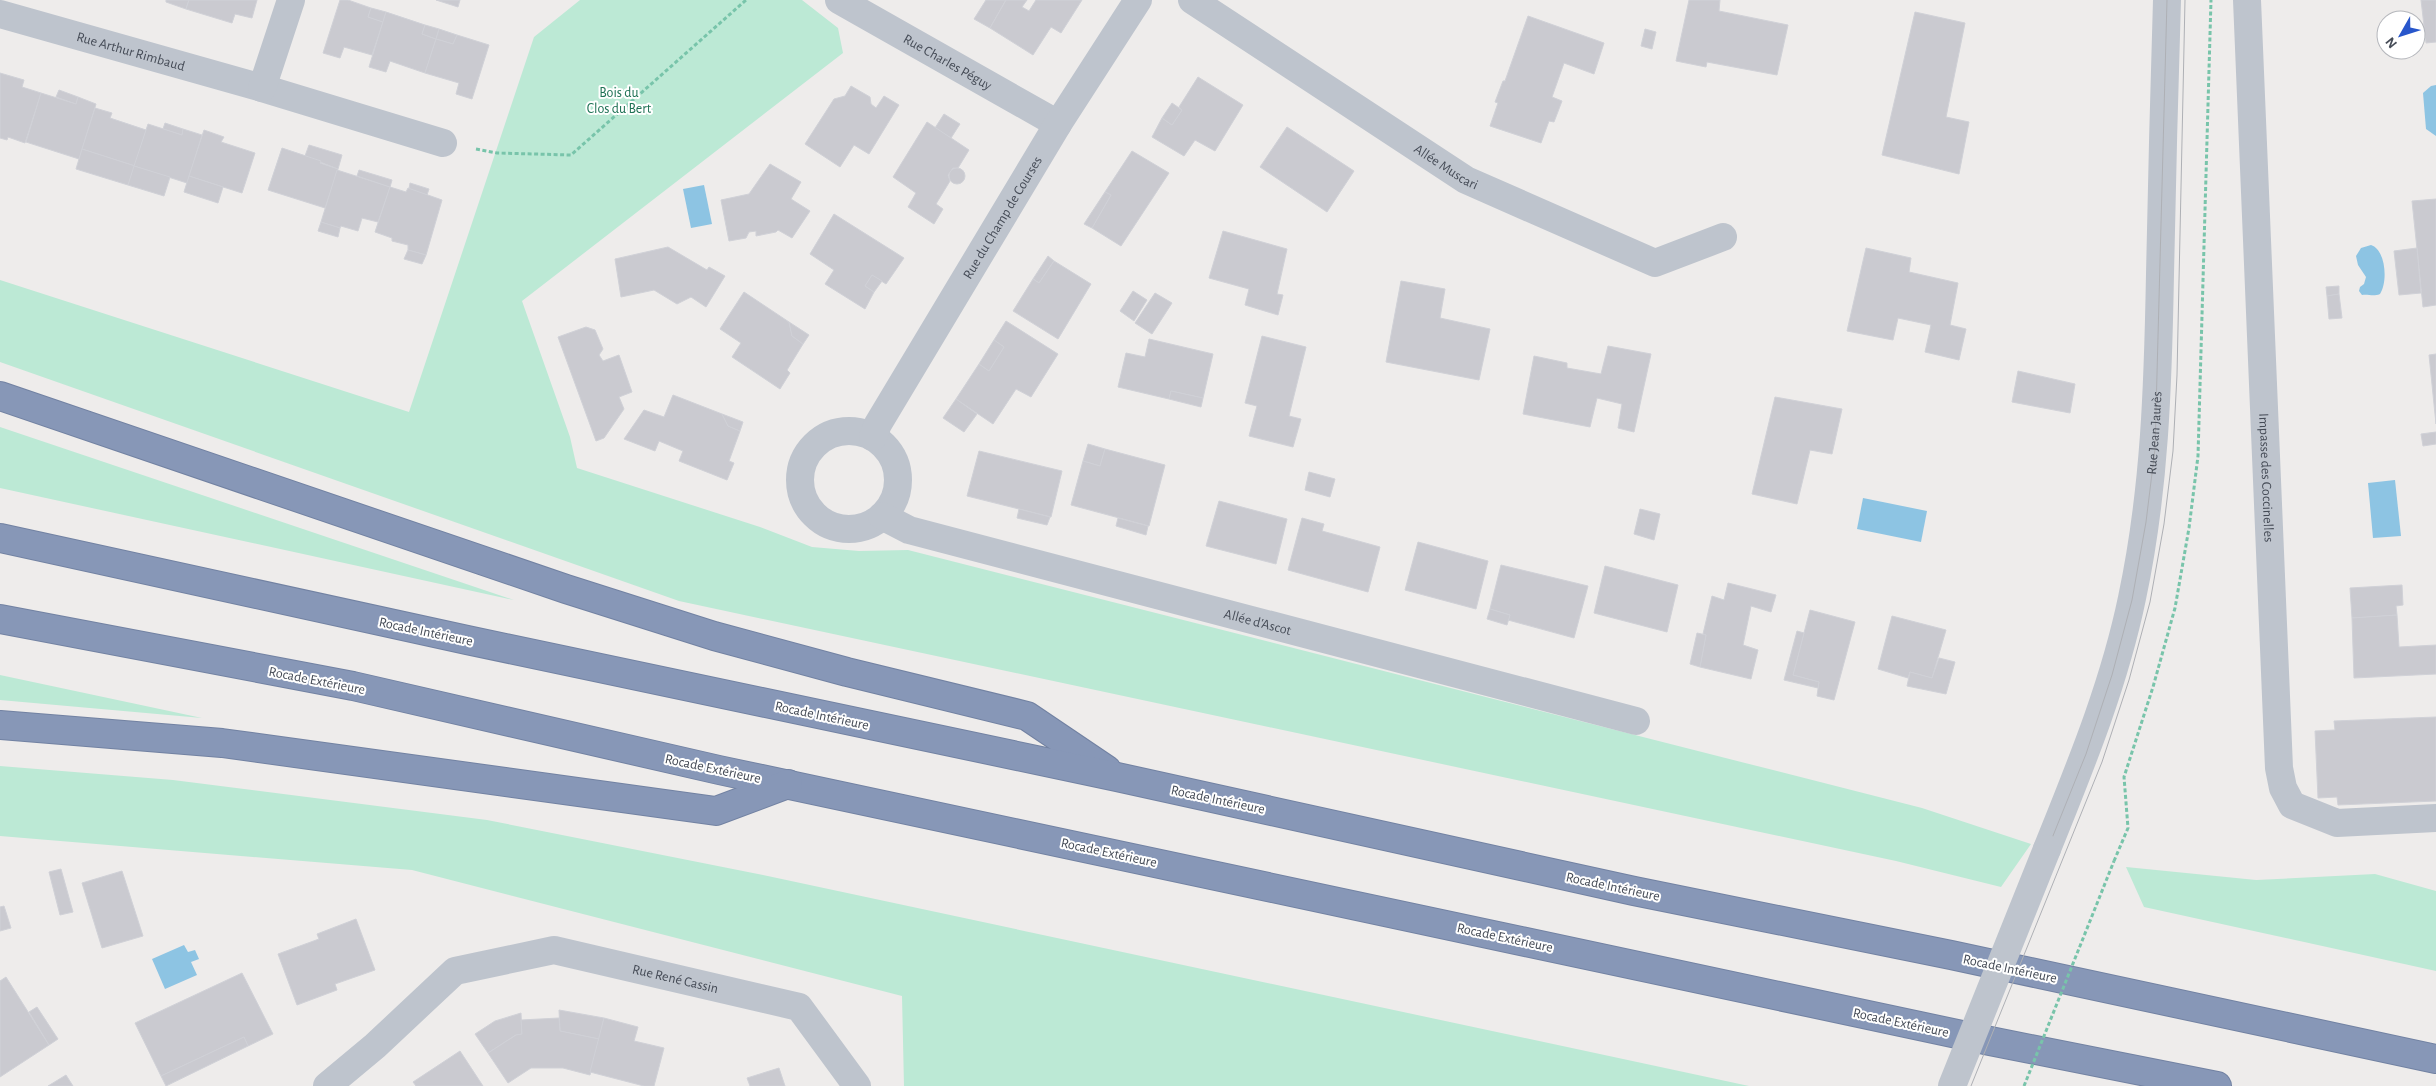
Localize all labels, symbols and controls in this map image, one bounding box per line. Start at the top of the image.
north arrow [2376,10,2426,60]
street label: Rue Arthur Rimbaud [75,30,186,74]
street label: Rue Charles Péguy [901,32,994,93]
text: N [2383,34,2400,51]
park label: Bois du Clos du Bert [587,86,652,116]
street label: Allée Muscari [1411,142,1480,192]
street label: Rue du Champ de Courses [961,154,1045,281]
street label: Rue Jean Jaurès [2145,391,2165,475]
street label: Impasse des Coccinelles [2256,413,2276,542]
street label: Allée d'Ascot [1222,607,1293,638]
street label: Rocade Intérieure [378,615,474,649]
street label: Rocade Extérieure [267,665,366,697]
street label: Rocade Intérieure [774,699,870,733]
street label: Rocade Extérieure [664,752,762,786]
street label: Rocade Intérieure [1170,783,1266,817]
street label: Rocade Extérieure [1060,836,1158,870]
street label: Rocade Intérieure [1565,870,1661,904]
street label: Rocade Extérieure [1456,921,1554,955]
street label: Rocade Intérieure [1962,952,2058,986]
street label: Rue René Cassin [631,962,720,996]
street label: Rocade Extérieure [1852,1006,1950,1040]

